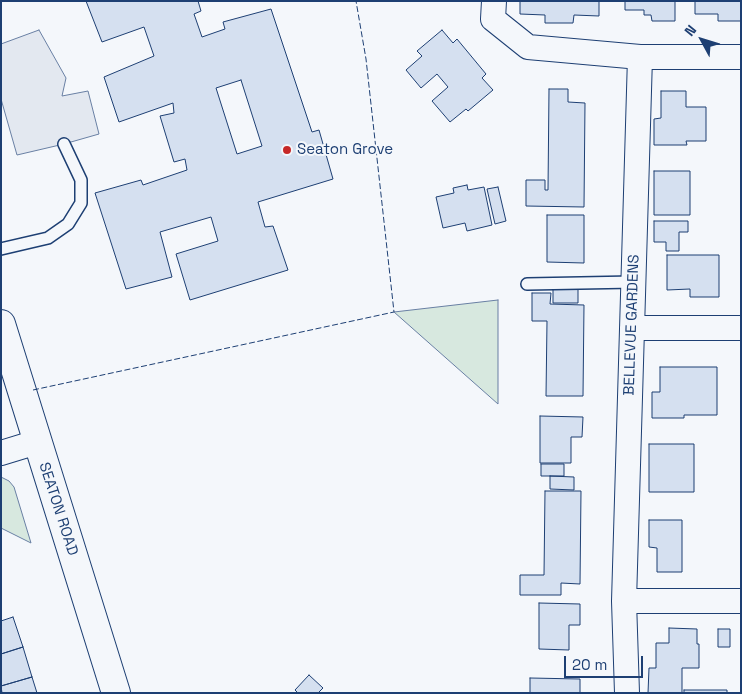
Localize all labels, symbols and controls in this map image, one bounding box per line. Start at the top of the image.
north arrow [677,15,727,65]
text: N [680,21,700,40]
place label: Seaton Grove [297,141,393,159]
marker: Seaton Grove [281,144,293,156]
street label: BELLEVUE GARDENS [621,254,643,396]
street label: SEATON ROAD [34,460,82,558]
scale bar [567,646,646,678]
text: 20 m [572,655,607,674]

